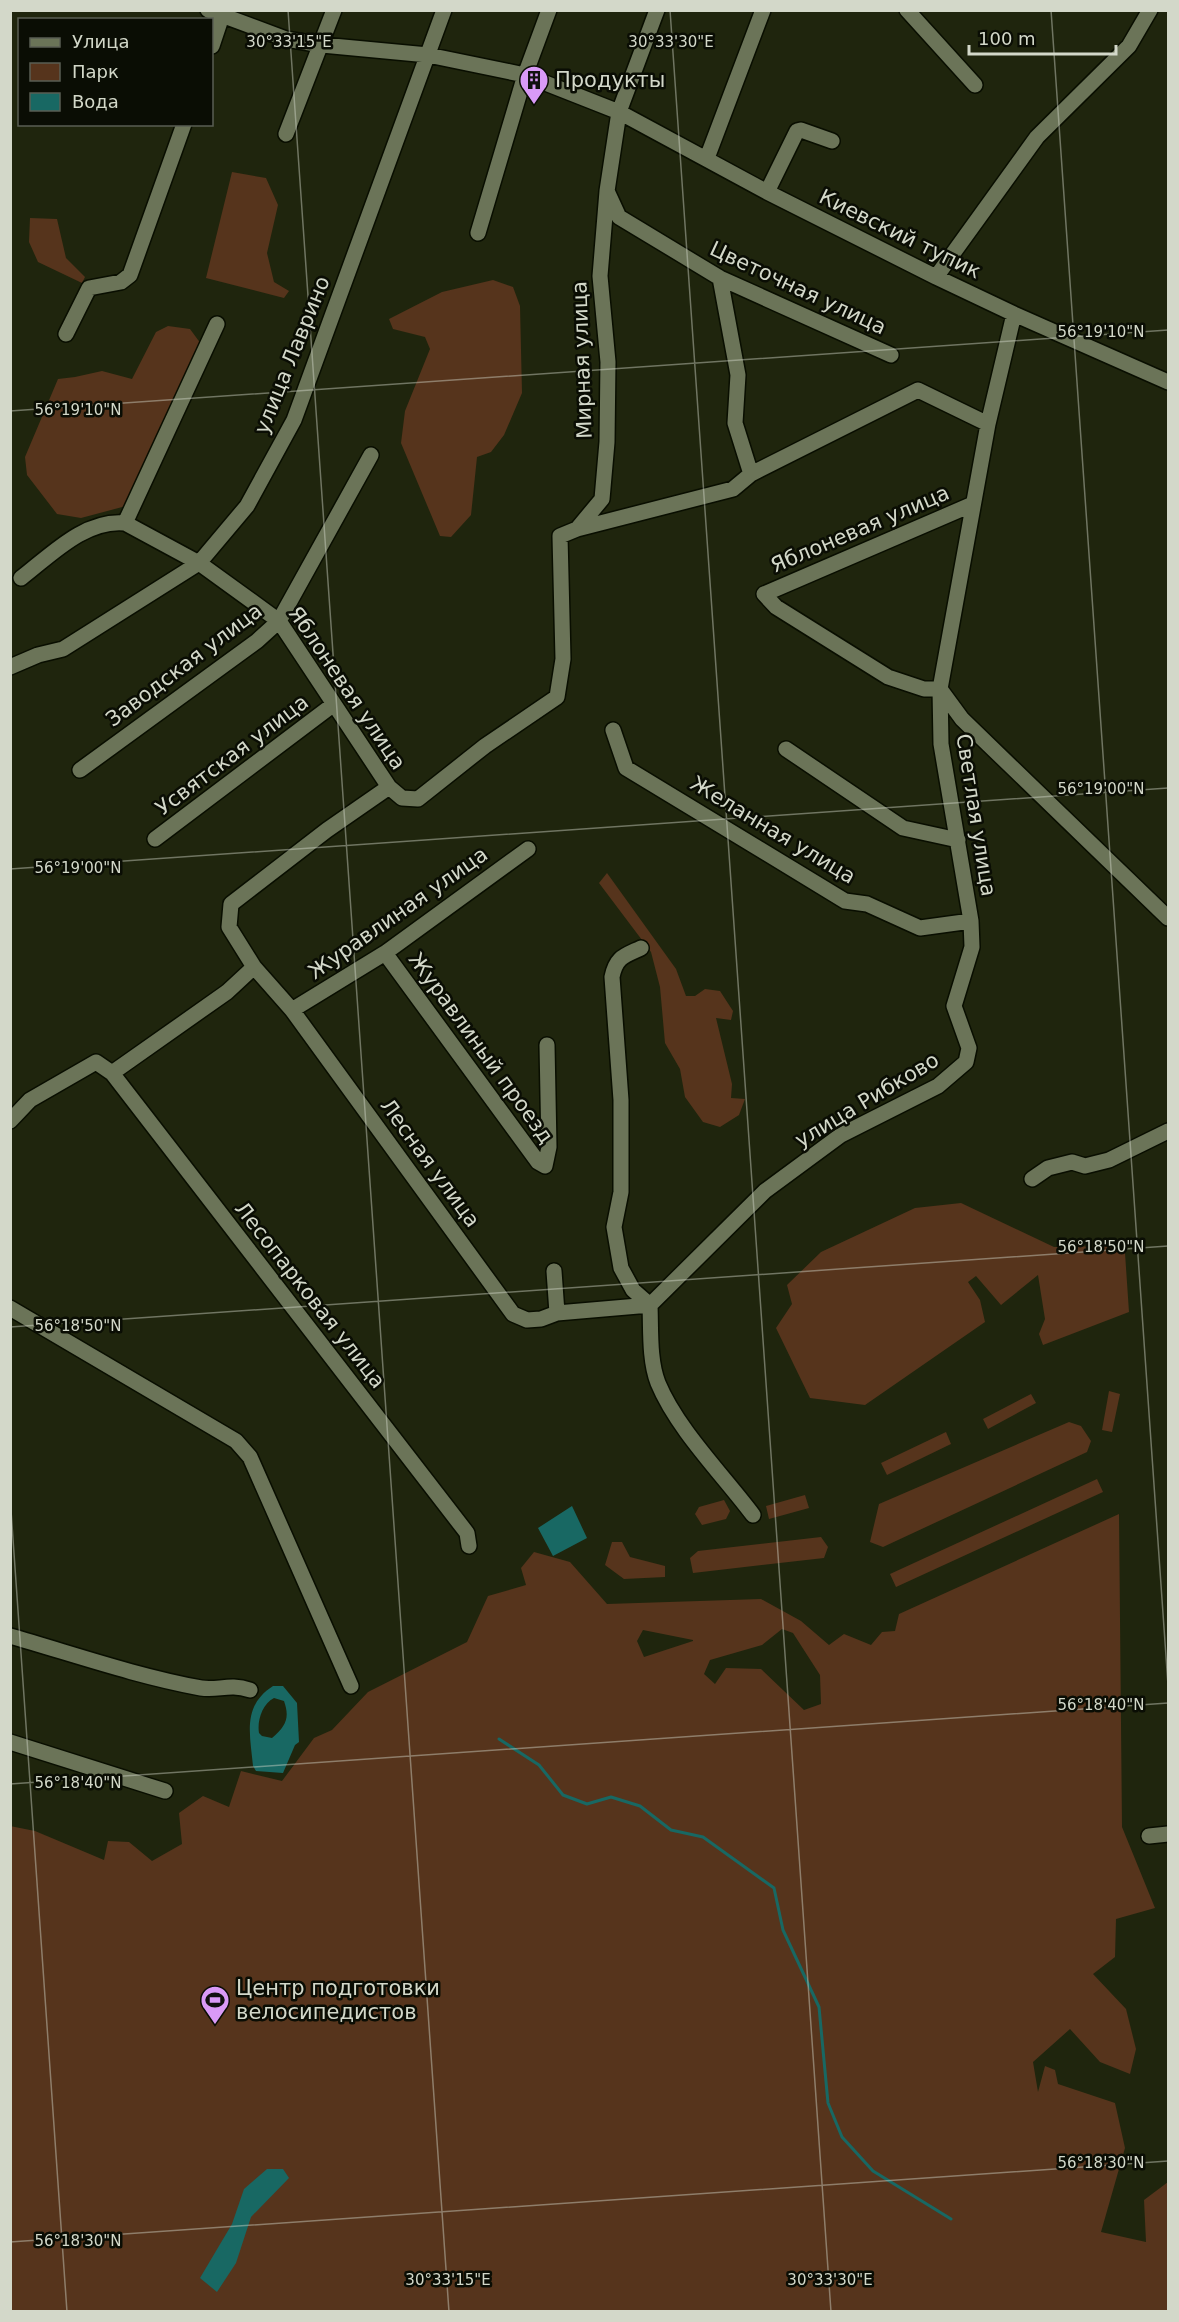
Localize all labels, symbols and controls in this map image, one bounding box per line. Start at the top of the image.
legend [18,18,213,126]
scale bar [969,18,1116,56]
text: 100 m [978,28,1036,49]
text: Улица [72,31,129,52]
text: 30°33'15"E [246,33,332,51]
text: 30°33'30"E [628,33,714,51]
text: Парк [72,61,119,82]
building icon: Продукты [518,64,550,106]
place label: Продукты [555,68,665,92]
text: Вода [72,91,119,112]
street label: Киевский тупик [815,184,985,284]
street label: Цветочная улица [706,237,890,339]
street label: улица Лаврино [249,273,335,437]
street label: Мирная улица [567,281,597,439]
text: 56°19'10"N [1057,323,1145,341]
text: 56°19'10"N [34,401,122,419]
street label: Яблоневая улица [767,481,953,577]
street label: Заводская улица [101,598,267,732]
street label: Яблоневая улица [283,602,411,774]
street label: Усвятская улица [151,690,313,820]
street label: Светлая улица [951,732,1001,898]
street label: Желанная улица [686,771,860,889]
text: 56°19'00"N [1057,780,1145,798]
street label: Журавлиная улица [304,842,492,984]
text: 56°19'00"N [34,859,122,877]
street label: Журавлиный проезд [404,948,558,1148]
street label: улица Рибково [791,1048,943,1152]
street label: Лесная улица [375,1094,485,1232]
street label: Лесопарковая улица [230,1197,390,1393]
text: 56°18'50"N [1057,1238,1145,1256]
text: 56°18'50"N [34,1317,122,1335]
text: 56°18'40"N [1057,1696,1145,1714]
text: 56°18'40"N [34,1774,122,1792]
place label: Центр подготовки велосипедистов [236,1976,440,2024]
sports icon: Центр подготовки велосипедистов [199,1984,231,2026]
text: 56°18'30"N [1057,2154,1145,2172]
text: 56°18'30"N [34,2232,122,2250]
text: 30°33'15"E [405,2271,491,2289]
text: 30°33'30"E [787,2271,873,2289]

